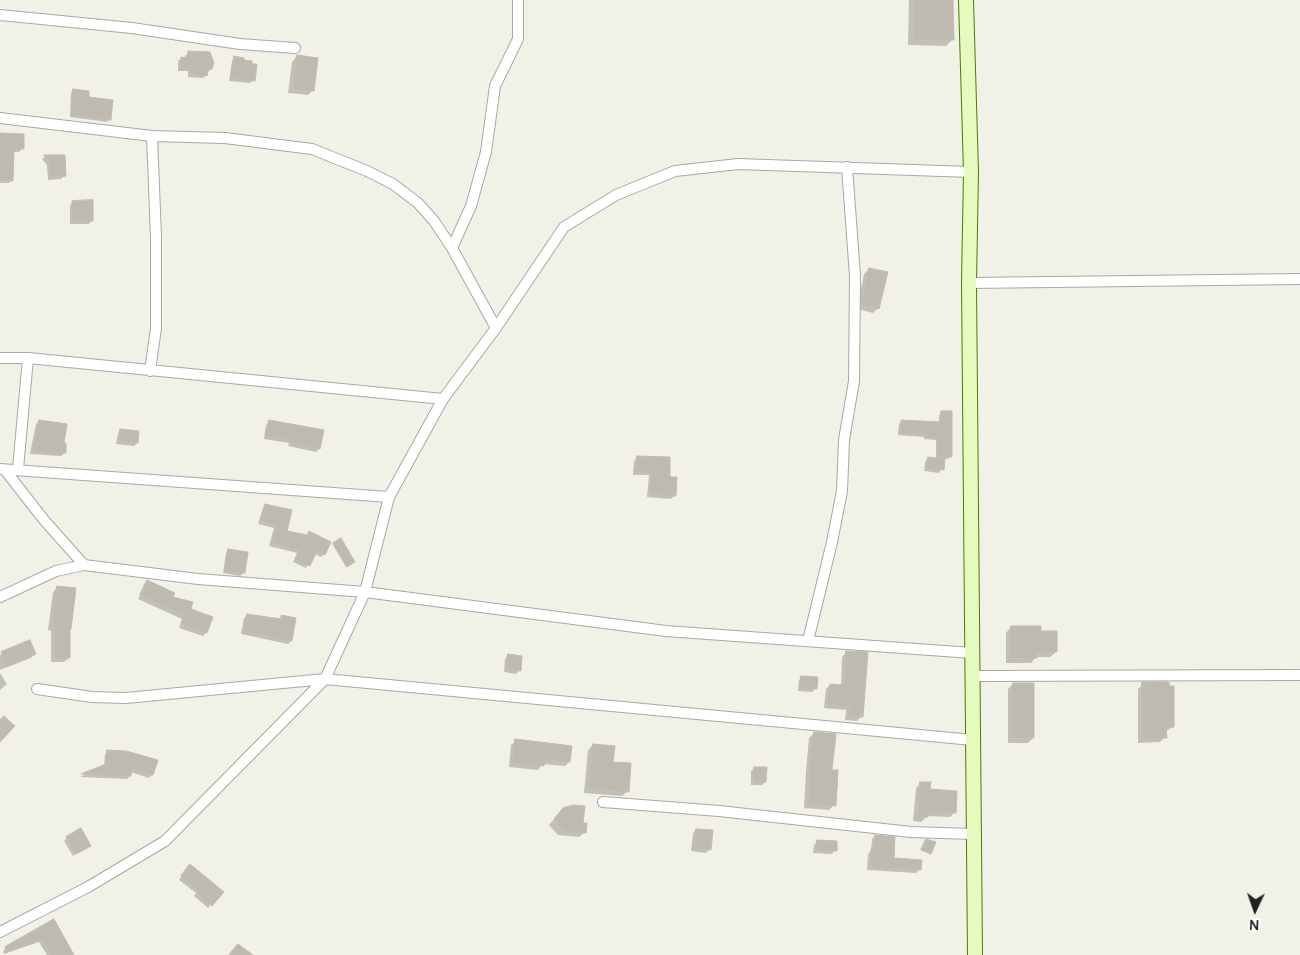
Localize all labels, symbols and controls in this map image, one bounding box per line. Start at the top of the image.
north arrow [1230,885,1280,935]
text: N [1249,916,1260,935]

